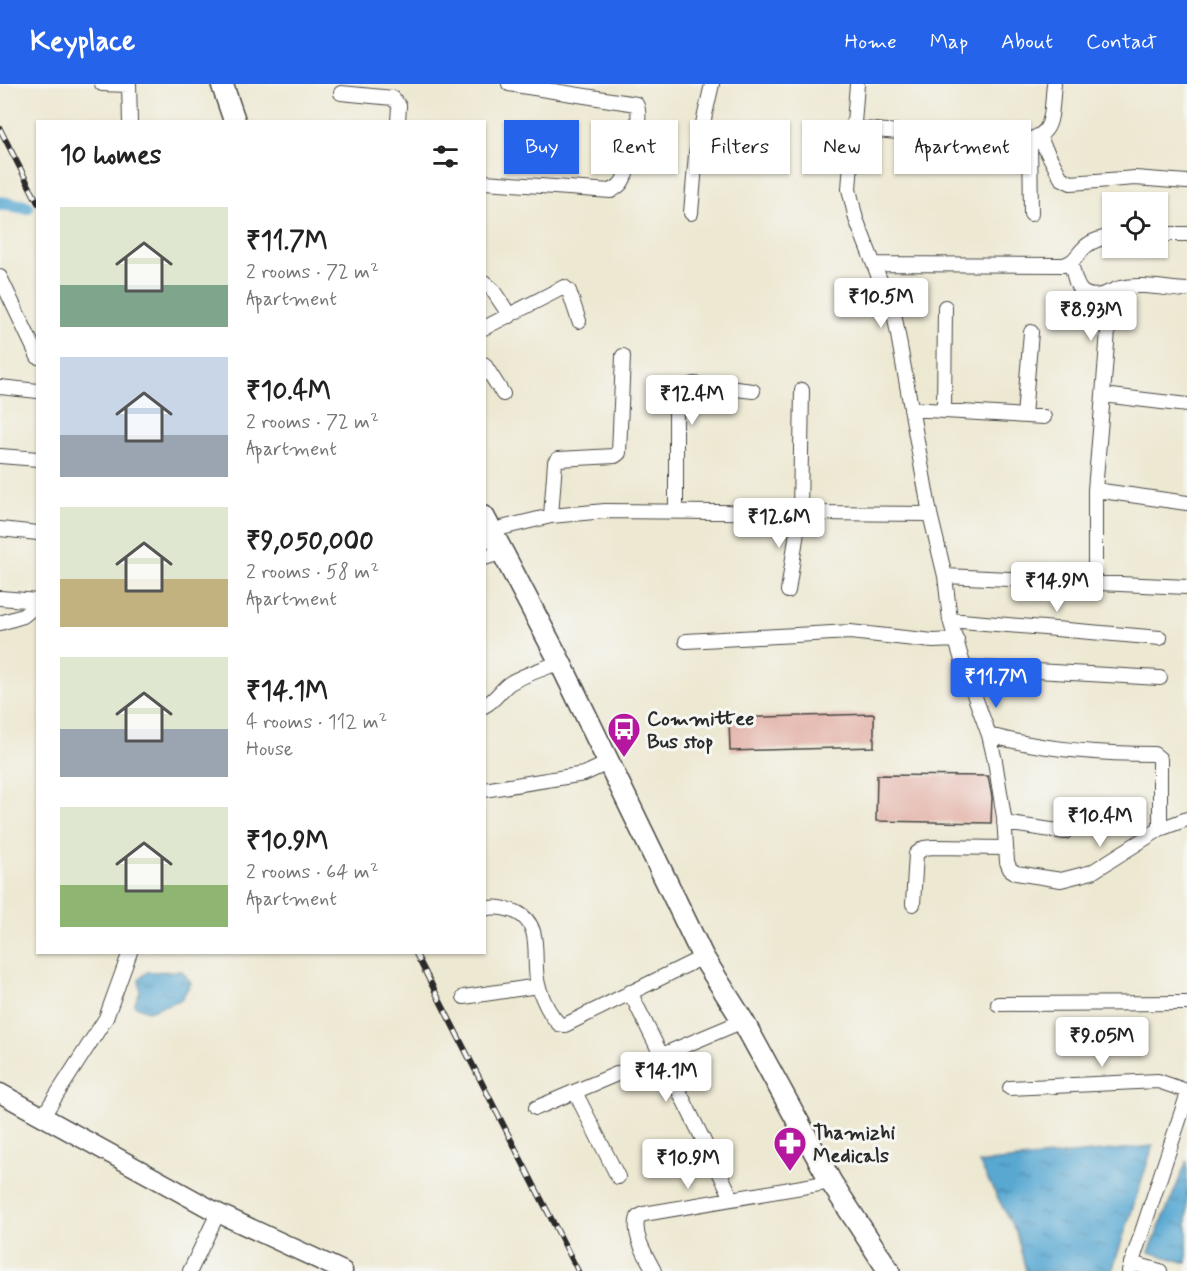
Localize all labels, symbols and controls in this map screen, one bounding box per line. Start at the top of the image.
text: Keyplace [30,24,135,61]
text: Home [845,28,897,56]
text: Map [930,28,968,56]
text: About [1001,28,1053,56]
text: Contact [1086,28,1157,56]
chip: Buy [504,120,579,174]
chip: Rent [591,120,678,174]
chip: Filters [690,120,790,174]
chip: New [802,120,882,174]
chip: Apartment [894,120,1031,174]
text: 10 homes [60,139,161,173]
icon: filters [429,140,462,173]
map controls [1102,192,1168,258]
button: locate [1102,192,1168,258]
text: ₹11.7M [246,225,328,259]
icon: home [108,231,180,303]
text: 2 rooms · 72 m² [246,259,379,286]
pin: ₹10.5M [832,278,930,329]
text: ₹10.5M [848,284,914,311]
text: Apartment [246,286,337,313]
pin: ₹8.93M [1042,291,1140,342]
text: ₹8.93M [1060,297,1122,324]
text: ₹10.4M [246,375,331,409]
pin: ₹12.4M [643,375,741,426]
icon: home [108,381,180,453]
text: ₹12.4M [660,381,724,408]
text: 2 rooms · 72 m² [246,409,379,436]
text: Apartment [246,436,337,463]
pin: ₹12.6M [730,498,828,549]
text: ₹12.6M [748,504,810,531]
text: ₹9,050,000 [246,525,374,559]
icon: home [108,531,180,603]
text: 2 rooms · 58 m² [246,559,379,586]
pin: ₹14.9M [1008,562,1106,613]
text: ₹14.9M [1025,568,1089,595]
text: Apartment [246,586,337,613]
pin: ₹11.7M [947,658,1045,709]
text: ₹11.7M [965,664,1027,691]
text: ₹14.1M [246,675,328,709]
icon: home [108,681,180,753]
place label: Committee Bus stop [647,706,754,756]
text: 4 rooms · 112 m² [246,709,387,736]
bus stop icon: Committee Bus stop [606,711,642,758]
text: House [246,736,293,763]
pin: ₹10.4M [1051,797,1149,848]
text: ₹10.4M [1067,803,1133,830]
text: ₹10.9M [246,825,328,859]
icon: home [108,831,180,903]
text: 2 rooms · 64 m² [246,859,379,886]
text: Apartment [246,886,337,913]
pin: ₹9.05M [1053,1017,1151,1068]
text: ₹9.05M [1070,1023,1134,1050]
pin: ₹14.1M [617,1052,715,1103]
text: ₹14.1M [634,1058,698,1085]
place label: Thamizhi Medicals [813,1120,895,1170]
pharmacy icon: Thamizhi Medicals [772,1125,808,1172]
pin: ₹10.9M [639,1139,737,1190]
text: ₹10.9M [656,1145,720,1172]

